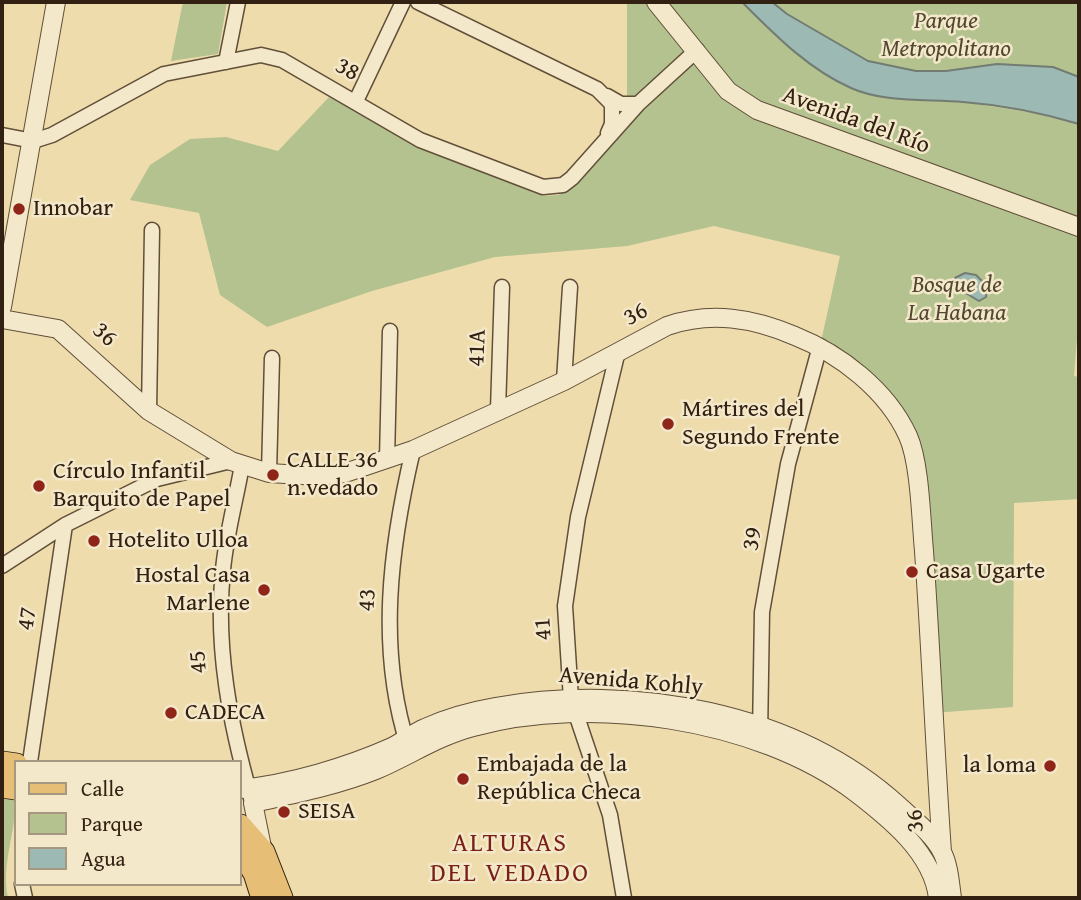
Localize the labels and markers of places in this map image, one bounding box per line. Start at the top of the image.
place label: Innobar [33,195,113,223]
marker: Innobar [11,201,27,217]
place label: Mártires del Segundo Frente [682,396,839,452]
marker: Mártires del Segundo Frente [660,416,676,432]
place label: CALLE 36 n.vedado [287,447,378,503]
place label: Círculo Infantil Barquito de Papel [53,458,230,514]
marker: CALLE 36 n.vedado [265,467,281,483]
marker: Círculo Infantil Barquito de Papel [31,478,47,494]
place label: Hotelito Ulloa [108,527,248,555]
marker: Hotelito Ulloa [86,533,102,549]
place label: Casa Ugarte [926,558,1045,586]
place label: Hostal Casa Marlene [135,562,250,618]
marker: Casa Ugarte [904,564,920,580]
marker: Hostal Casa Marlene [256,582,272,598]
place label: CADECA [185,699,266,727]
marker: CADECA [163,705,179,721]
place label: Embajada de la República Checa [477,751,641,807]
place label: la loma [963,752,1036,780]
marker: la loma [1042,758,1058,774]
marker: Embajada de la República Checa [455,771,471,787]
place label: SEISA [298,798,356,826]
marker: SEISA [276,804,292,820]

